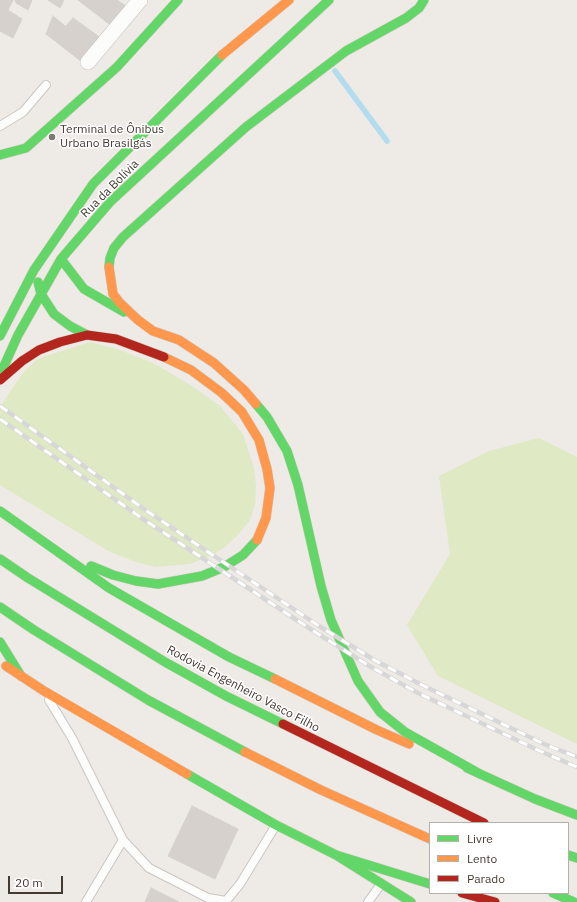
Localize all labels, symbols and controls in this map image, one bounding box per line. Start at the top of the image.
place label: Terminal de Ônibus Urbano Brasilgás [60,123,164,151]
marker: Terminal de Ônibus Urbano Brasilgás [47,132,57,142]
street label: Rua da Bolívia [78,157,142,221]
street label: Rodovia Engenheiro Vasco Filho [164,643,322,735]
legend [429,822,569,894]
text: Livre [467,831,493,846]
text: Lento [467,851,497,866]
scale bar [10,868,65,894]
text: Parado [467,871,505,886]
text: 20 m [15,875,43,890]

